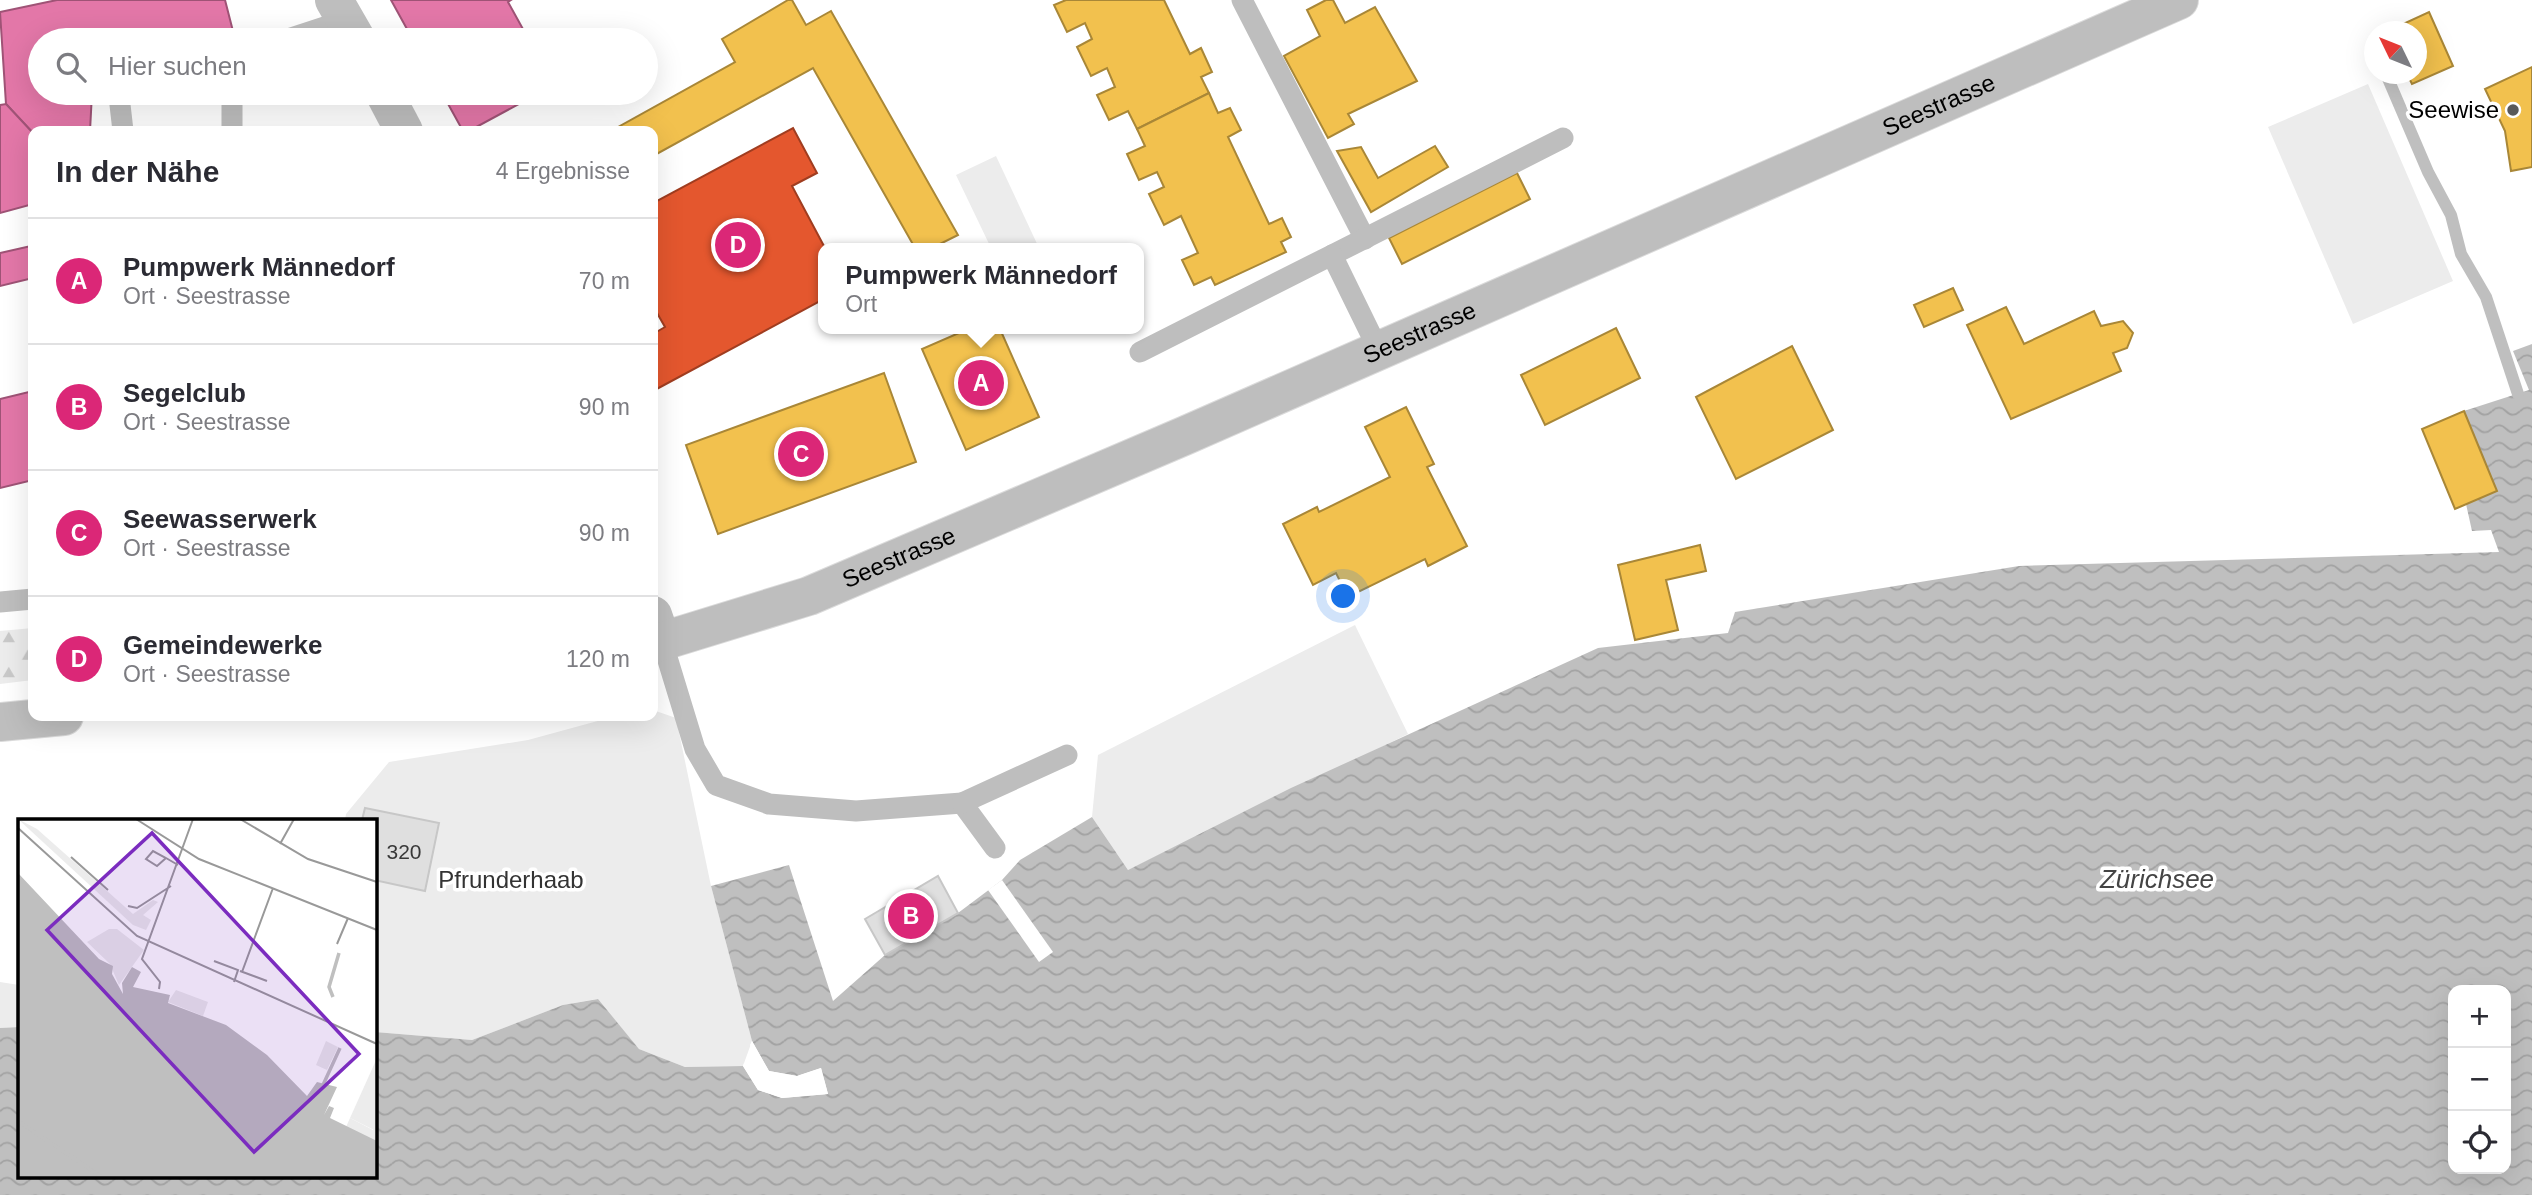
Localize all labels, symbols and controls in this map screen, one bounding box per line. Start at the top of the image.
north arrow [2364,21,2427,84]
search box [28,28,658,105]
icon: search [52,48,90,86]
text: Hier suchen [108,51,247,81]
street label: Seestrasse [1878,68,1999,141]
place label: Seewise [2408,96,2499,123]
marker: Seewise [2505,102,2521,118]
text: In der Nähe [56,155,219,188]
text: 4 Ergebnisse [496,158,630,184]
pin: D [715,219,761,271]
popup [818,243,1144,334]
text: Pumpwerk Männedorf [123,252,395,282]
text: Pumpwerk Männedorf [845,260,1117,290]
text: A [71,268,87,294]
text: 70 m [579,268,630,294]
text: Ort · Seestrasse [123,283,290,309]
text: Ort [845,291,877,317]
street label: Seestrasse [1359,296,1480,369]
pin: A [958,357,1004,409]
text: Segelclub [123,378,246,408]
text: B [71,394,87,420]
text: 90 m [579,394,630,420]
text: Ort · Seestrasse [123,409,290,435]
pin: C [778,428,824,480]
text: Seewasserwerk [123,504,317,534]
text: C [71,520,87,546]
text: 90 m [579,520,630,546]
street label: Seestrasse [838,521,959,593]
text: Ort · Seestrasse [123,535,290,561]
your location [1326,579,1360,613]
text: Gemeindewerke [123,630,322,660]
text: D [71,646,87,672]
text: 120 m [566,646,630,672]
text: Ort · Seestrasse [123,661,290,687]
inset map [18,819,376,1178]
house number: 320 [386,840,422,863]
water label: Zürichsee [2099,864,2214,894]
park label: Pfrunderhaab [438,866,584,893]
pin: B [888,890,934,942]
map controls [2448,985,2511,1174]
button: + [2448,985,2511,1048]
button: − [2448,1048,2511,1111]
button: locate [2448,1111,2511,1174]

